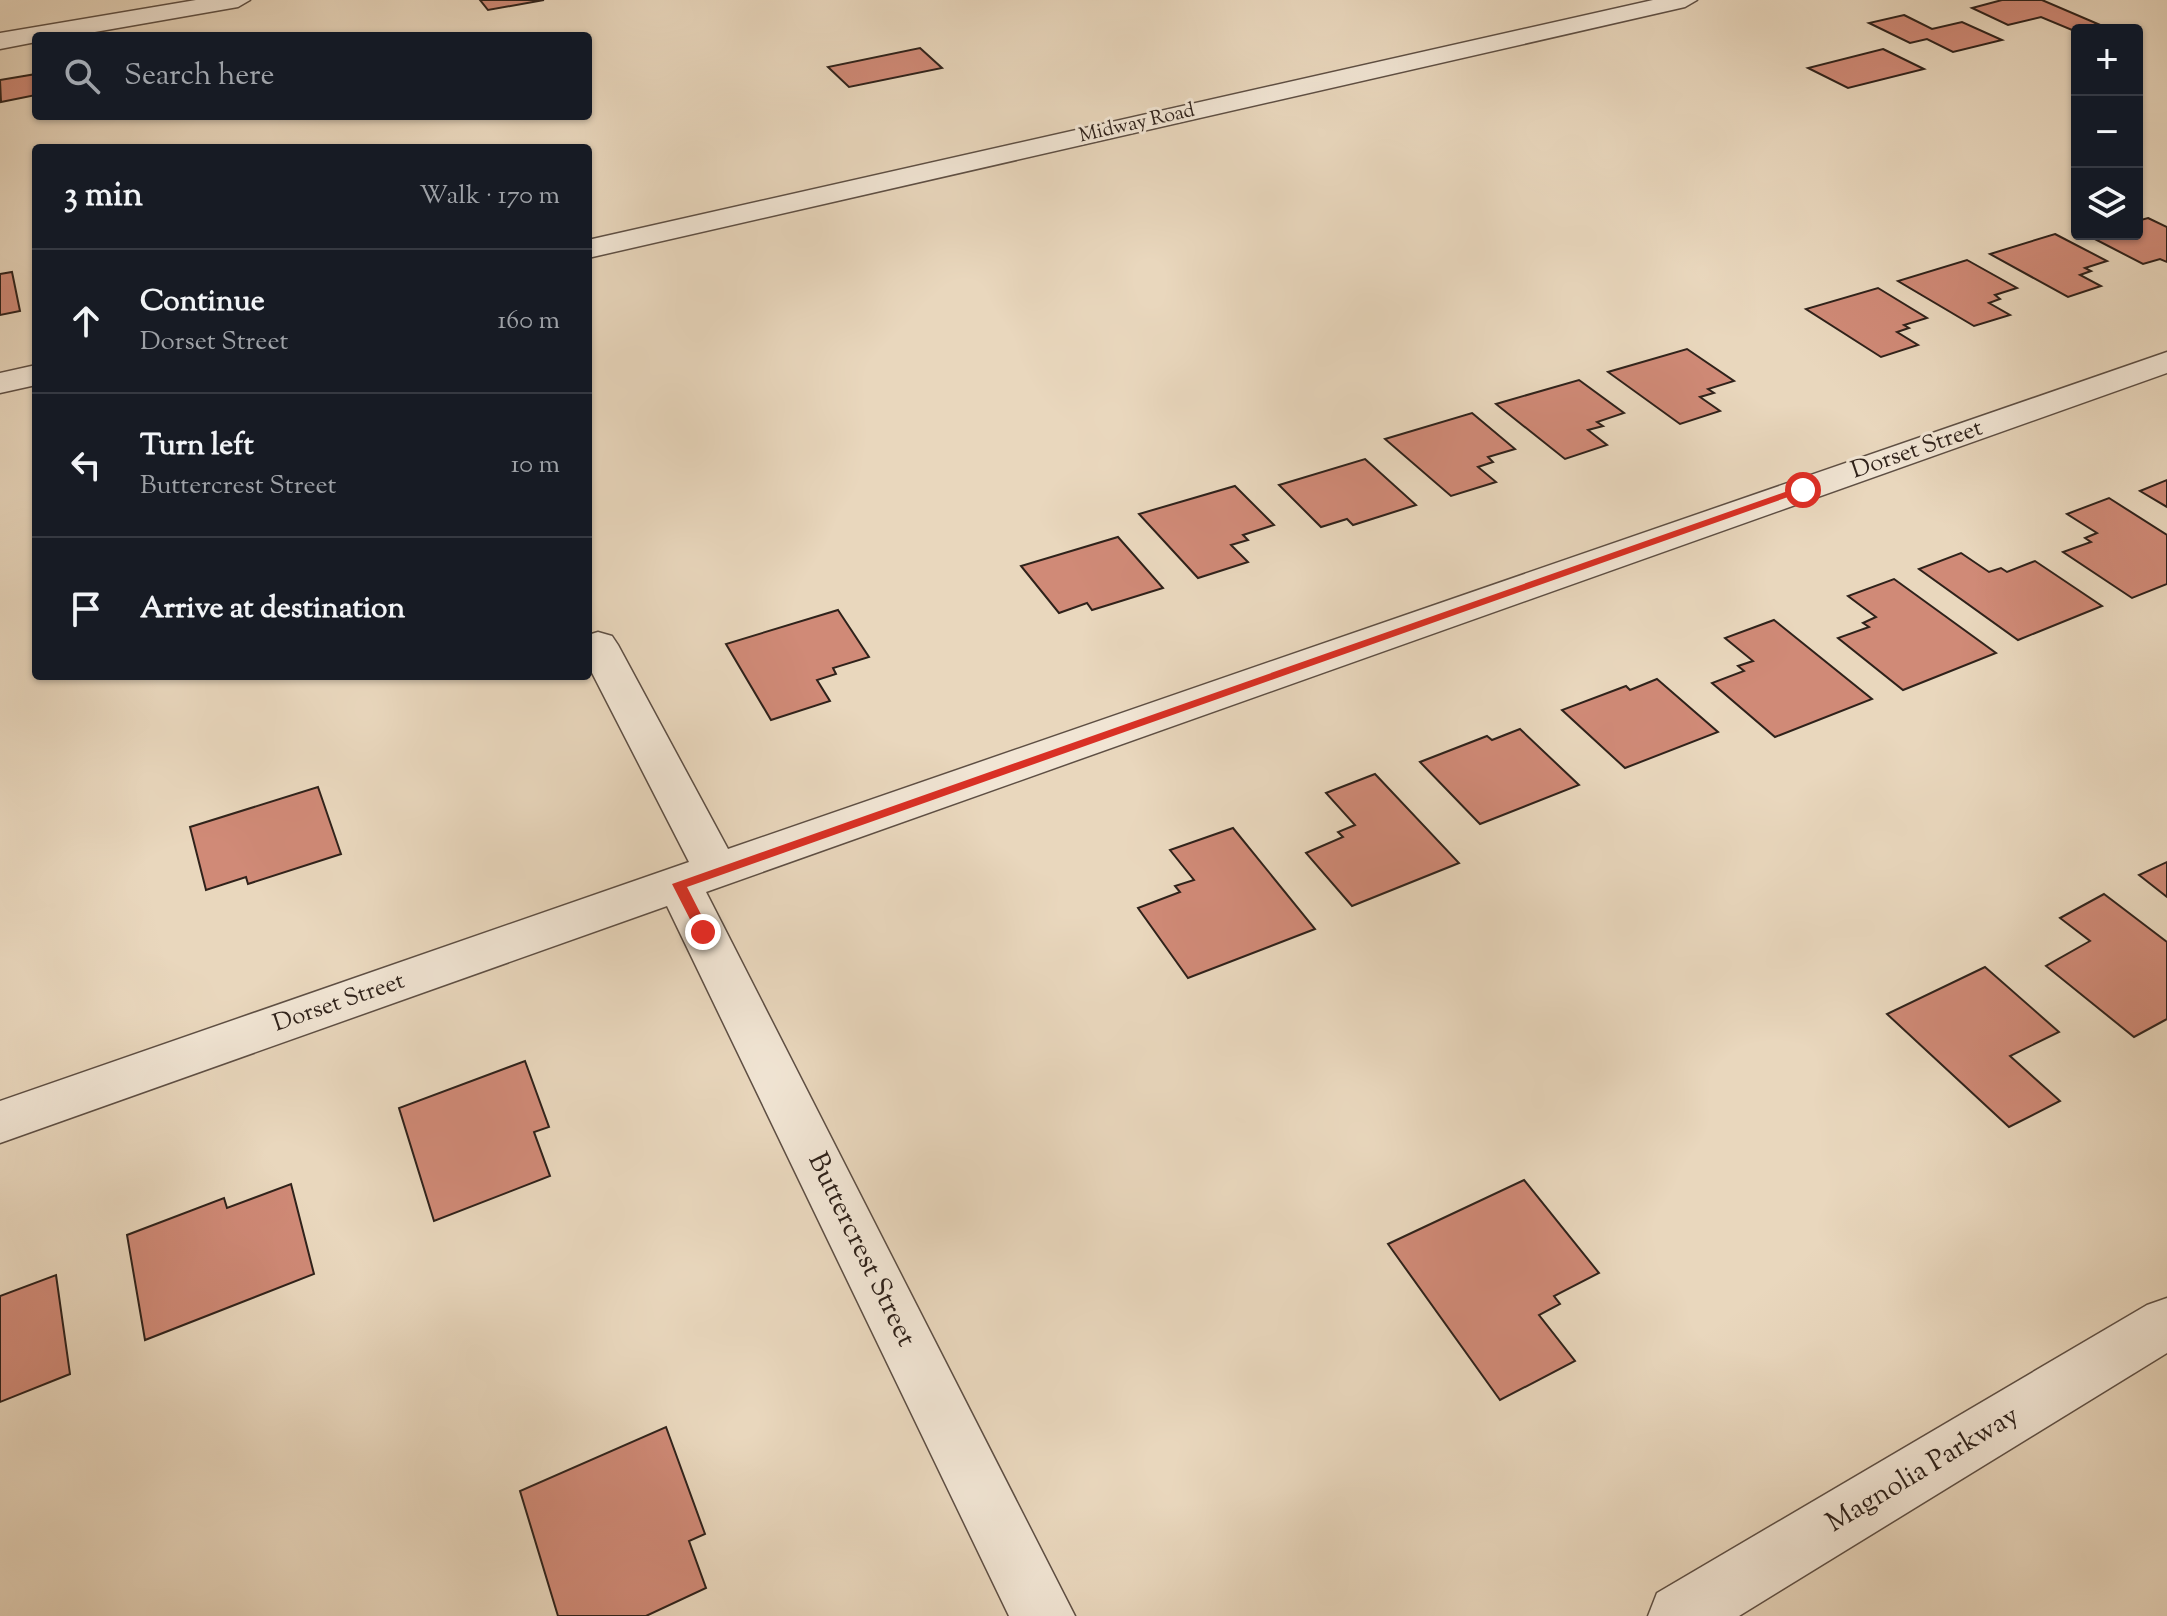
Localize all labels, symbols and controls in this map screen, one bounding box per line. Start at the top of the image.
map controls [2071,24,2143,240]
button: + [2071,24,2143,96]
search box [32,32,592,120]
icon: search [60,54,104,98]
text: Search here [124,55,274,98]
button: − [2071,96,2143,168]
street label: Midway Road [1076,97,1198,151]
button: layers [2071,168,2143,240]
text: 3 min [64,172,143,221]
text: Walk · 170 m [419,178,560,215]
text: Continue [140,281,265,324]
icon: ahead [64,299,108,343]
text: 160 m [497,303,560,340]
text: Dorset Street [140,324,288,361]
street label: Dorset Street [1847,412,1987,488]
text: Turn left [140,425,254,468]
icon: left [64,443,108,487]
text: 10 m [511,447,560,484]
text: Buttercrest Street [140,468,336,505]
route start [1785,472,1821,508]
icon: arrive [64,587,108,631]
text: Arrive at destination [140,588,405,631]
route end [685,914,721,950]
street label: Dorset Street [269,965,409,1041]
street label: Buttercrest Street [797,1146,926,1354]
street label: Magnolia Parkway [1819,1397,2027,1543]

